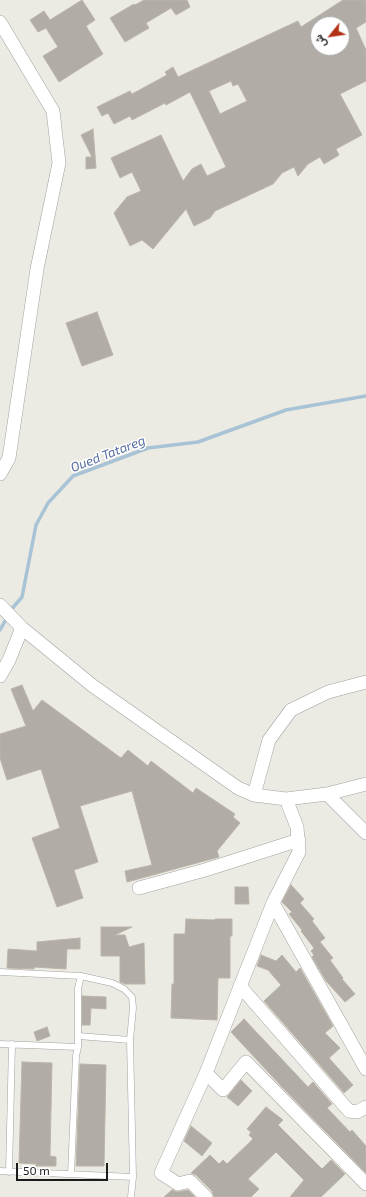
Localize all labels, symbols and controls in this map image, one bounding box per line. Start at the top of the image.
north arrow [310,16,350,56]
text: ش [311,33,329,51]
water label: Oued Tatareg [68,433,148,475]
scale bar [18,1155,110,1181]
text: 50 m [23,1163,50,1177]

